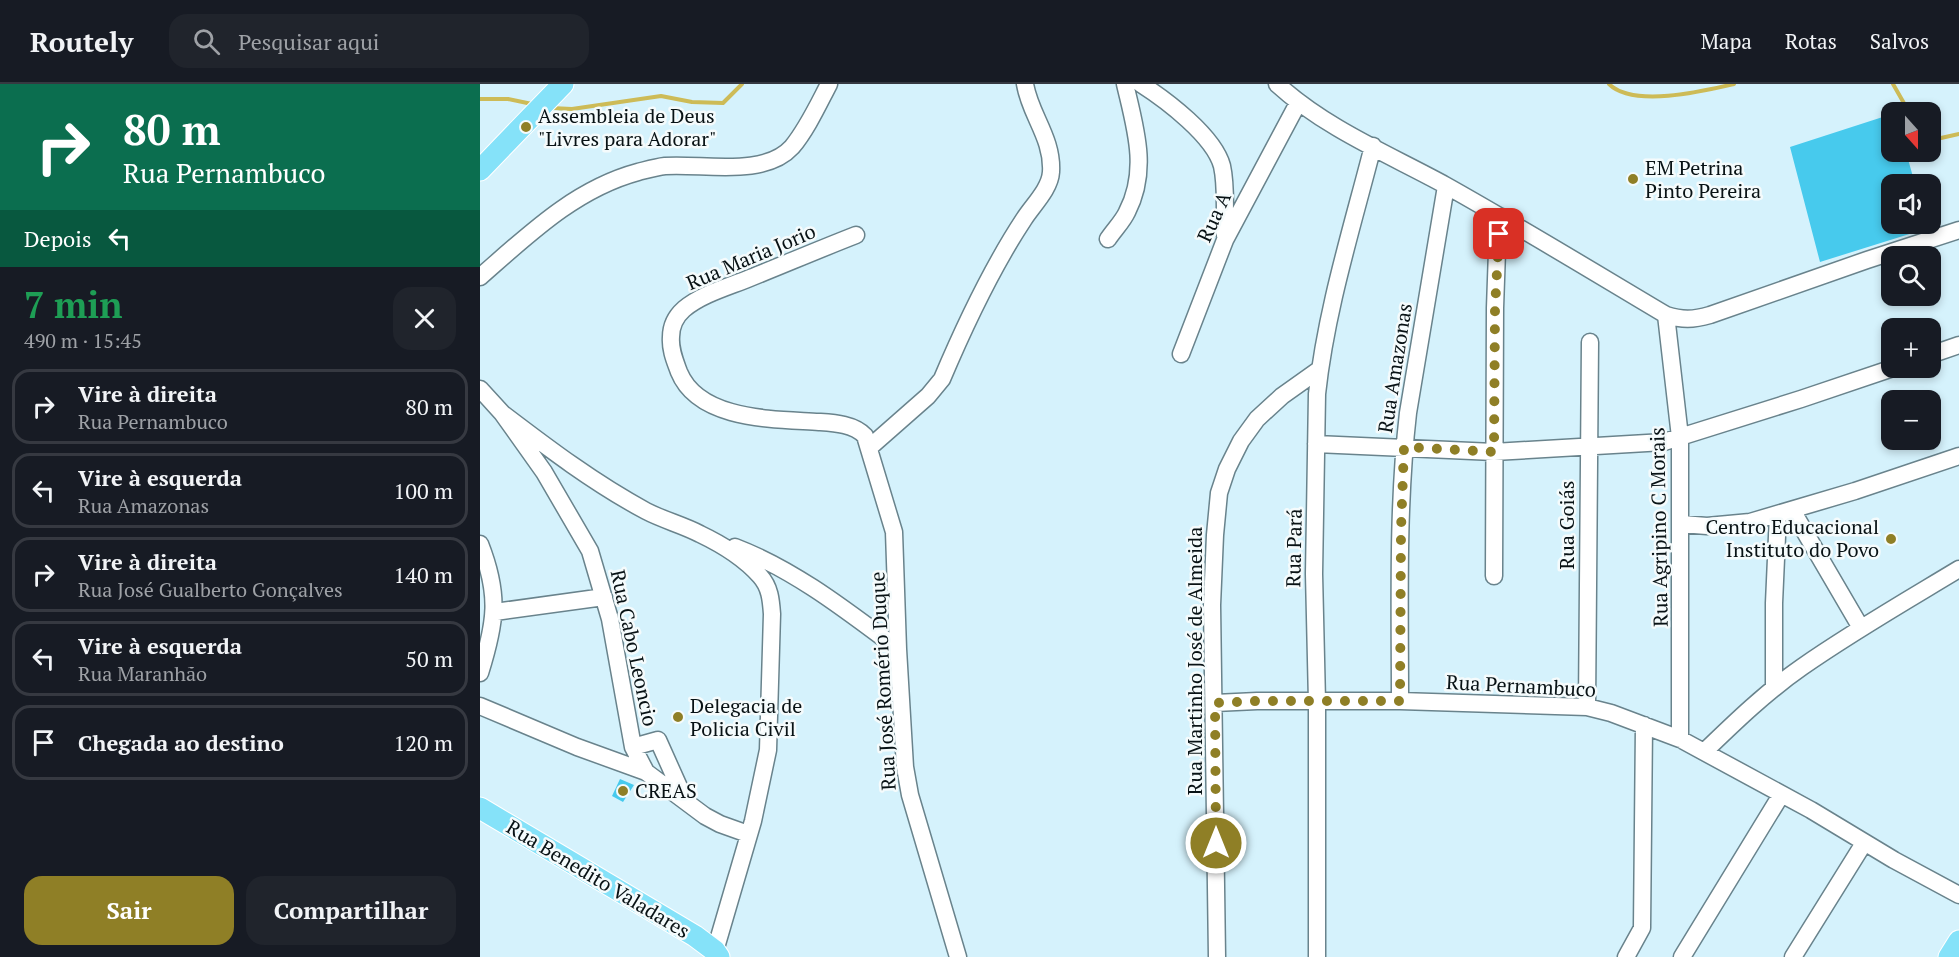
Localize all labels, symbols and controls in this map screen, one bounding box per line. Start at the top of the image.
search box [169,14,589,68]
text: Routely [30,23,133,60]
icon: search [190,25,223,58]
text: Pesquisar aqui [238,27,379,56]
text: Mapa [1701,27,1752,55]
text: Rotas [1785,27,1837,55]
text: Salvos [1870,27,1929,55]
text: 80 m [123,101,221,157]
place label: Assembleia de Deus "Livres para Adorar" [538,102,717,152]
north arrow [1881,102,1941,162]
map controls [1881,102,1941,450]
icon: right [24,108,102,186]
marker: Assembleia de Deus "Livres para Adorar" [519,120,533,134]
place label: EM Petrina Pinto Pereira [1645,154,1761,204]
text: Rua Pernambuco [123,155,325,191]
marker: EM Petrina Pinto Pereira [1626,172,1640,186]
button: sound [1881,174,1941,234]
street label: Rua A [1190,187,1237,246]
pin [1473,208,1524,259]
street label: Rua Maria Jorio [682,217,820,296]
icon: arrive [1482,217,1515,250]
icon: left [103,222,136,255]
text: Depois [24,224,91,253]
button: search [1881,246,1941,306]
text: 7 min [24,281,122,328]
button: close [393,287,456,350]
street label: Rua Amazonas [1371,301,1418,435]
button: + [1881,318,1941,378]
text: 490 m · 15:45 [24,327,142,354]
text: Vire à direita [78,379,217,408]
icon: right [27,390,60,423]
button: − [1881,390,1941,450]
text: 80 m [405,392,453,421]
text: Rua Pernambuco [78,408,228,435]
street label: Rua Agripino C Morais [1643,427,1674,627]
text: Vire à esquerda [78,463,242,492]
icon: left [27,474,60,507]
text: 100 m [393,476,453,505]
street label: Rua Goiás [1553,481,1580,569]
text: Rua Amazonas [78,492,209,519]
street label: Rua Pará [1279,508,1308,588]
place label: Centro Educacional Instituto do Povo [1706,513,1879,563]
street label: Rua Martinho José de Almeida [1181,527,1208,795]
marker: Centro Educacional Instituto do Povo [1884,532,1898,546]
text: Vire à direita [78,547,217,576]
icon: right [27,558,60,591]
text: 140 m [393,560,453,589]
street label: Rua Cabo Leoncio [605,567,664,729]
street label: Rua José Romério Duque [863,571,902,791]
text: Rua José Gualberto Gonçalves [78,576,343,603]
text: Vire à esquerda [78,631,242,660]
icon: left [27,642,60,675]
text: 50 m [405,644,453,673]
text: Rua Maranhão [78,660,207,687]
street label: Rua Pernambuco [1445,668,1597,703]
place label: Delegacia de Policia Civil [690,692,802,742]
marker: Delegacia de Policia Civil [671,710,685,724]
icon: arrive [27,726,60,759]
text: Chegada ao destino [78,728,284,757]
text: 120 m [393,728,453,757]
place label: CREAS [635,777,697,804]
marker: CREAS [616,784,630,798]
position arrow [1184,811,1248,875]
street label: Rua Benedito Valadares [502,813,695,944]
button: Sair [24,876,234,945]
button: Compartilhar [246,876,456,945]

